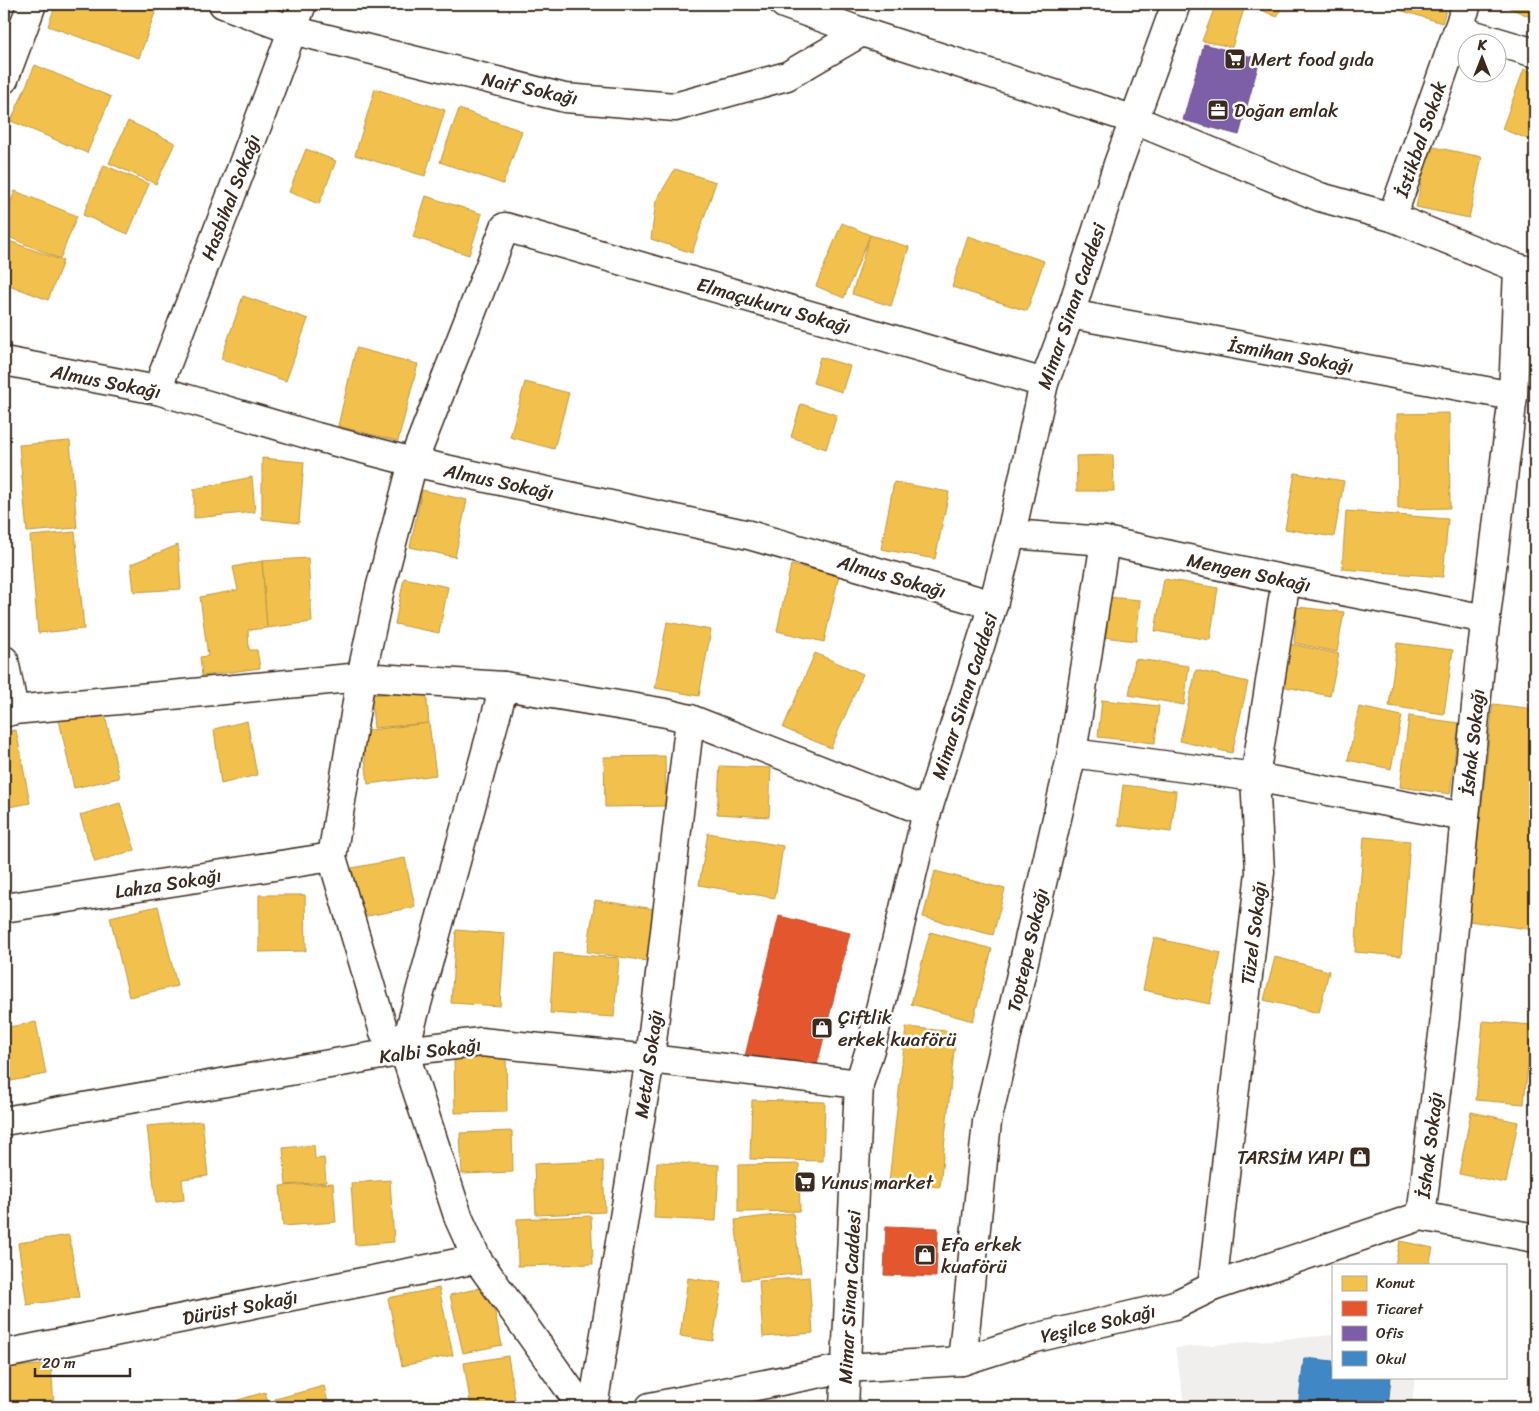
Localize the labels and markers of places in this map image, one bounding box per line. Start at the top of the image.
place label: Mert food gıda [1251,43,1374,76]
supermarket icon: Mert food gıda [1223,47,1247,71]
place label: Doğan emlak [1234,94,1339,127]
office icon: Doğan emlak [1206,98,1230,122]
place label: Çiftlik erkek kuaförü [838,1001,957,1056]
shop icon: Çiftlik erkek kuaförü [810,1016,834,1040]
place label: TARSİM YAPI [1237,1141,1344,1174]
shop icon: TARSİM YAPI [1348,1145,1372,1169]
place label: Yunus market [821,1166,935,1199]
supermarket icon: Yunus market [793,1170,817,1194]
place label: Efa erkek kuaförü [941,1228,1022,1283]
shop icon: Efa erkek kuaförü [913,1243,937,1267]

